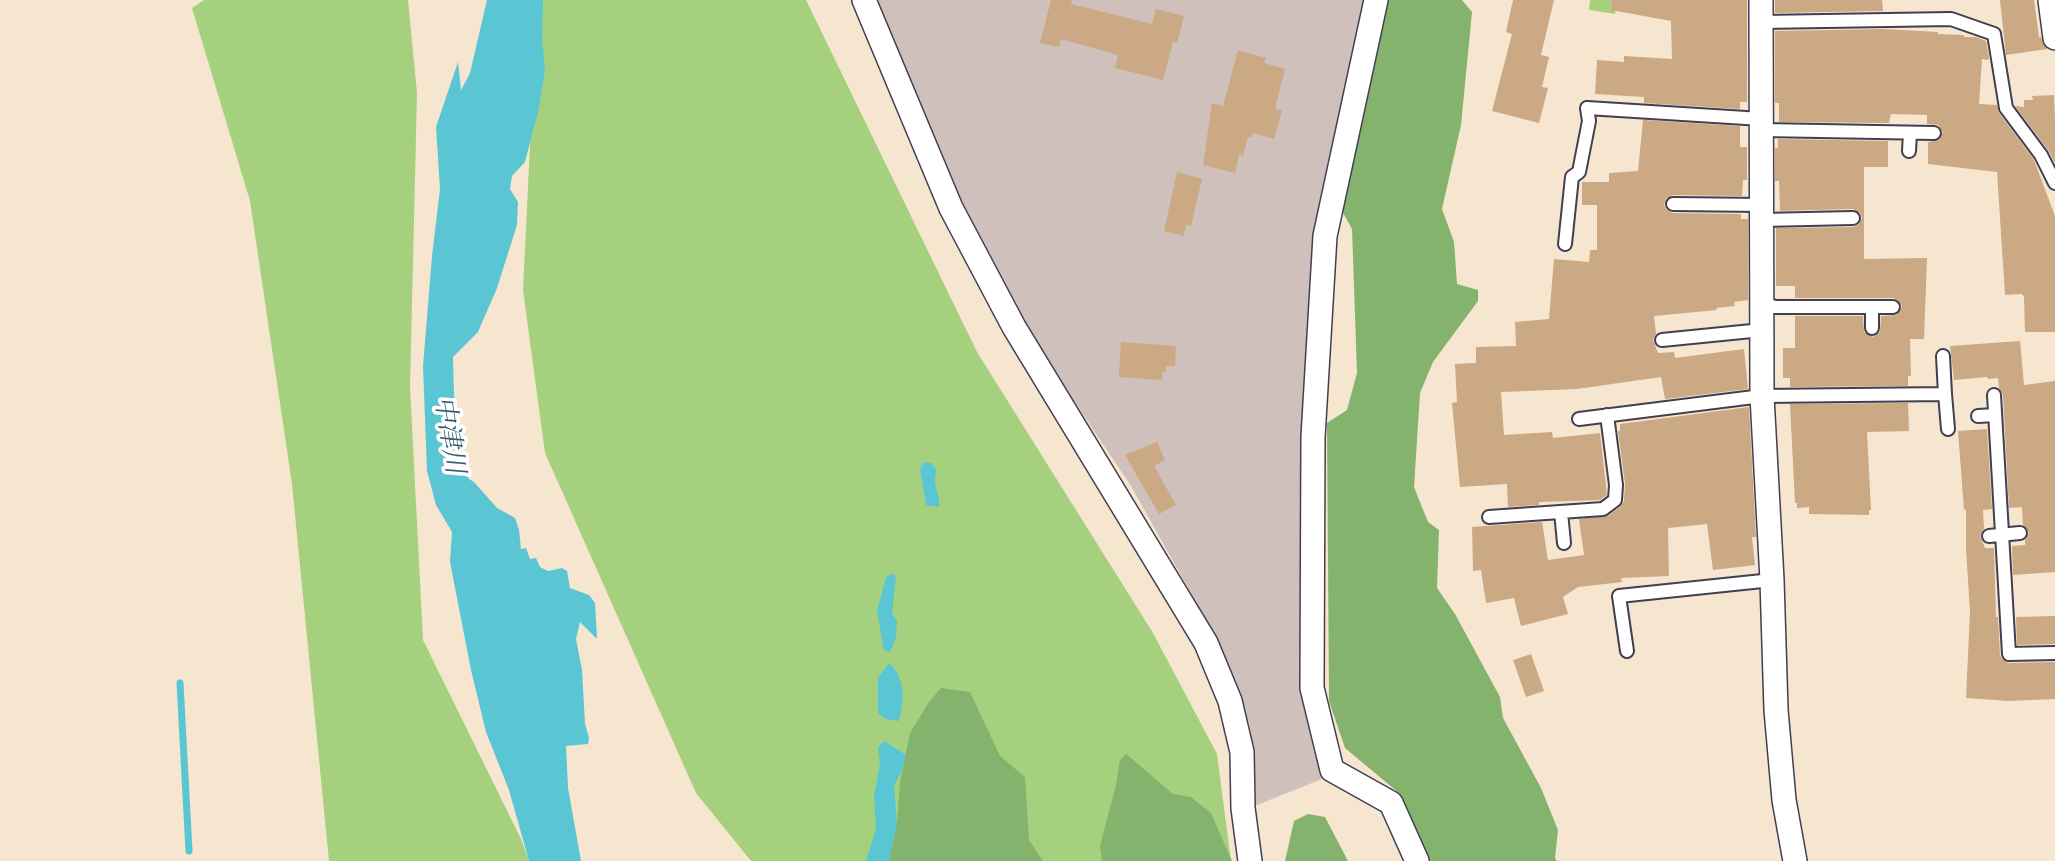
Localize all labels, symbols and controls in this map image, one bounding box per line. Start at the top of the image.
water label: 中津川 [426,394,470,476]

